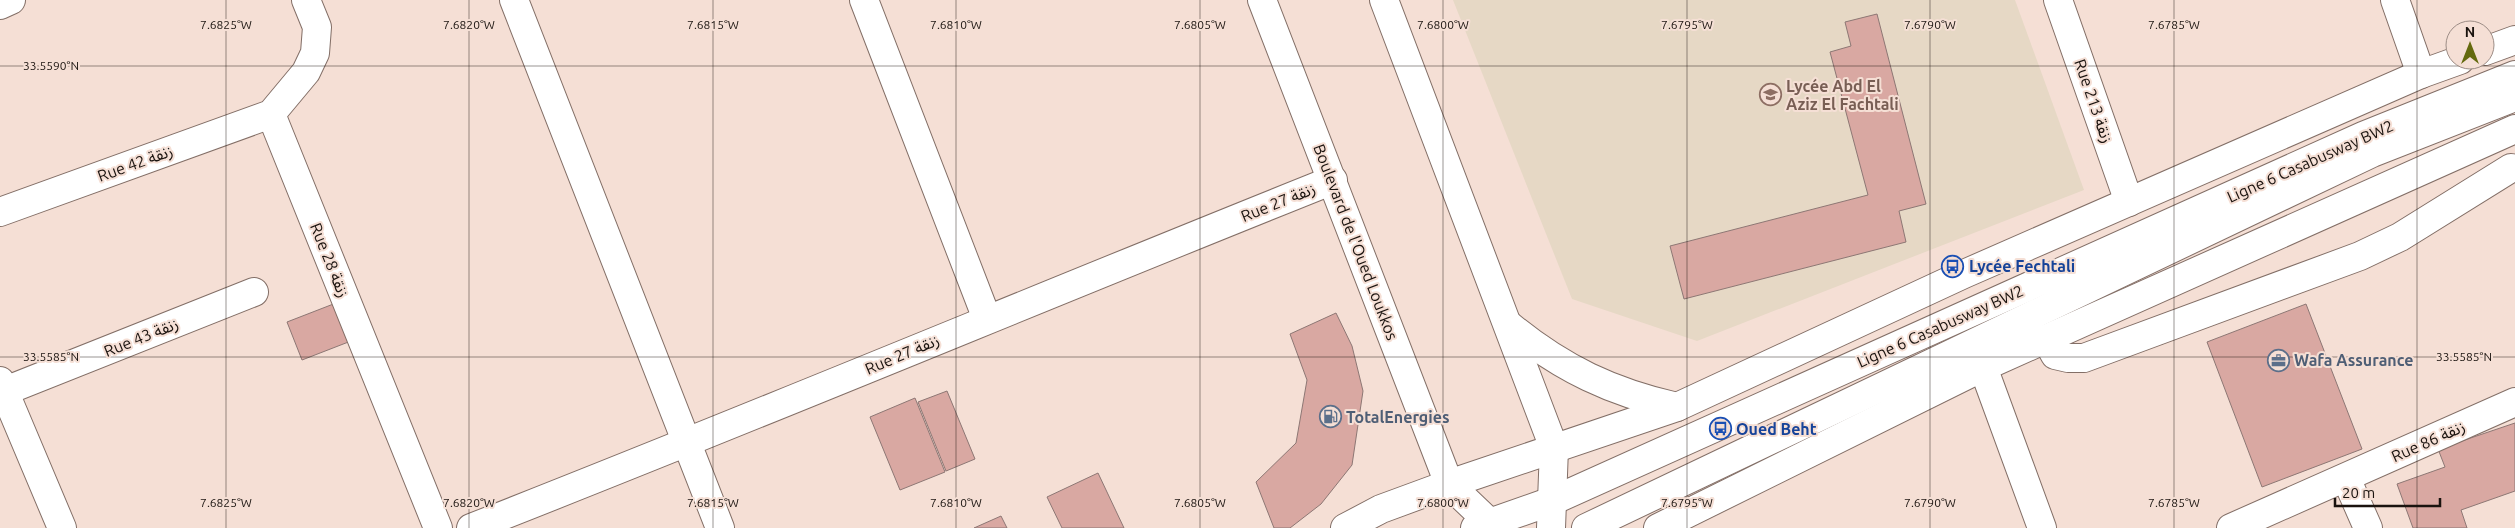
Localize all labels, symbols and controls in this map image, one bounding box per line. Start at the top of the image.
text: 7.6825°W [200,18,252,31]
text: 7.6820°W [443,18,495,31]
text: 7.6815°W [687,18,739,31]
text: 7.6810°W [930,18,982,31]
text: 7.6805°W [1174,18,1226,31]
text: 7.6800°W [1417,18,1469,31]
text: 7.6795°W [1661,18,1713,31]
text: 7.6790°W [1904,18,1956,31]
text: 7.6785°W [2148,18,2200,31]
north arrow [2445,20,2495,70]
text: N [2465,24,2475,40]
street label: Rue 213 زنقة [2070,57,2117,146]
text: 33.5590°N [23,59,79,72]
place label: Lycée Abd El Aziz El Fachtali [1786,77,1899,113]
school or university icon: Lycée Abd El Aziz El Fachtali [1758,83,1782,107]
street label: Ligne 6 Casabusway BW2 [2224,116,2396,206]
street label: Rue 42 زنقة [95,141,175,186]
street label: Boulevard de l'Oued Loukkos [1310,141,1402,343]
street label: Rue 27 زنقة [1238,179,1318,226]
street label: Rue 28 زنقة [306,220,353,300]
bus stop icon: Lycée Fechtali [1941,254,1965,278]
place label: Lycée Fechtali [1969,257,2075,275]
street label: Ligne 6 Casabusway BW2 [1854,281,2026,371]
street label: Rue 43 زنقة [101,314,181,361]
street label: Rue 27 زنقة [862,330,942,379]
office icon: Wafa Assurance [2266,348,2290,372]
text: 33.5585°N [23,350,79,363]
text: 33.5585°N [2436,350,2492,363]
place label: Wafa Assurance [2294,351,2413,369]
fuel station icon: TotalEnergies [1318,405,1342,429]
place label: TotalEnergies [1346,408,1450,426]
bus stop icon: Oued Beht [1708,417,1732,441]
street label: Rue 86 زنقة [2388,417,2468,466]
place label: Oued Beht [1736,420,1817,438]
scale bar [2335,476,2440,508]
text: 20 m [2342,484,2375,501]
text: 7.6825°W [200,496,252,509]
text: 7.6820°W [443,496,495,509]
text: 7.6815°W [687,496,739,509]
text: 7.6810°W [930,496,982,509]
text: 7.6805°W [1174,496,1226,509]
text: 7.6800°W [1417,496,1469,509]
text: 7.6795°W [1661,496,1713,509]
text: 7.6790°W [1904,496,1956,509]
text: 7.6785°W [2148,496,2200,509]

